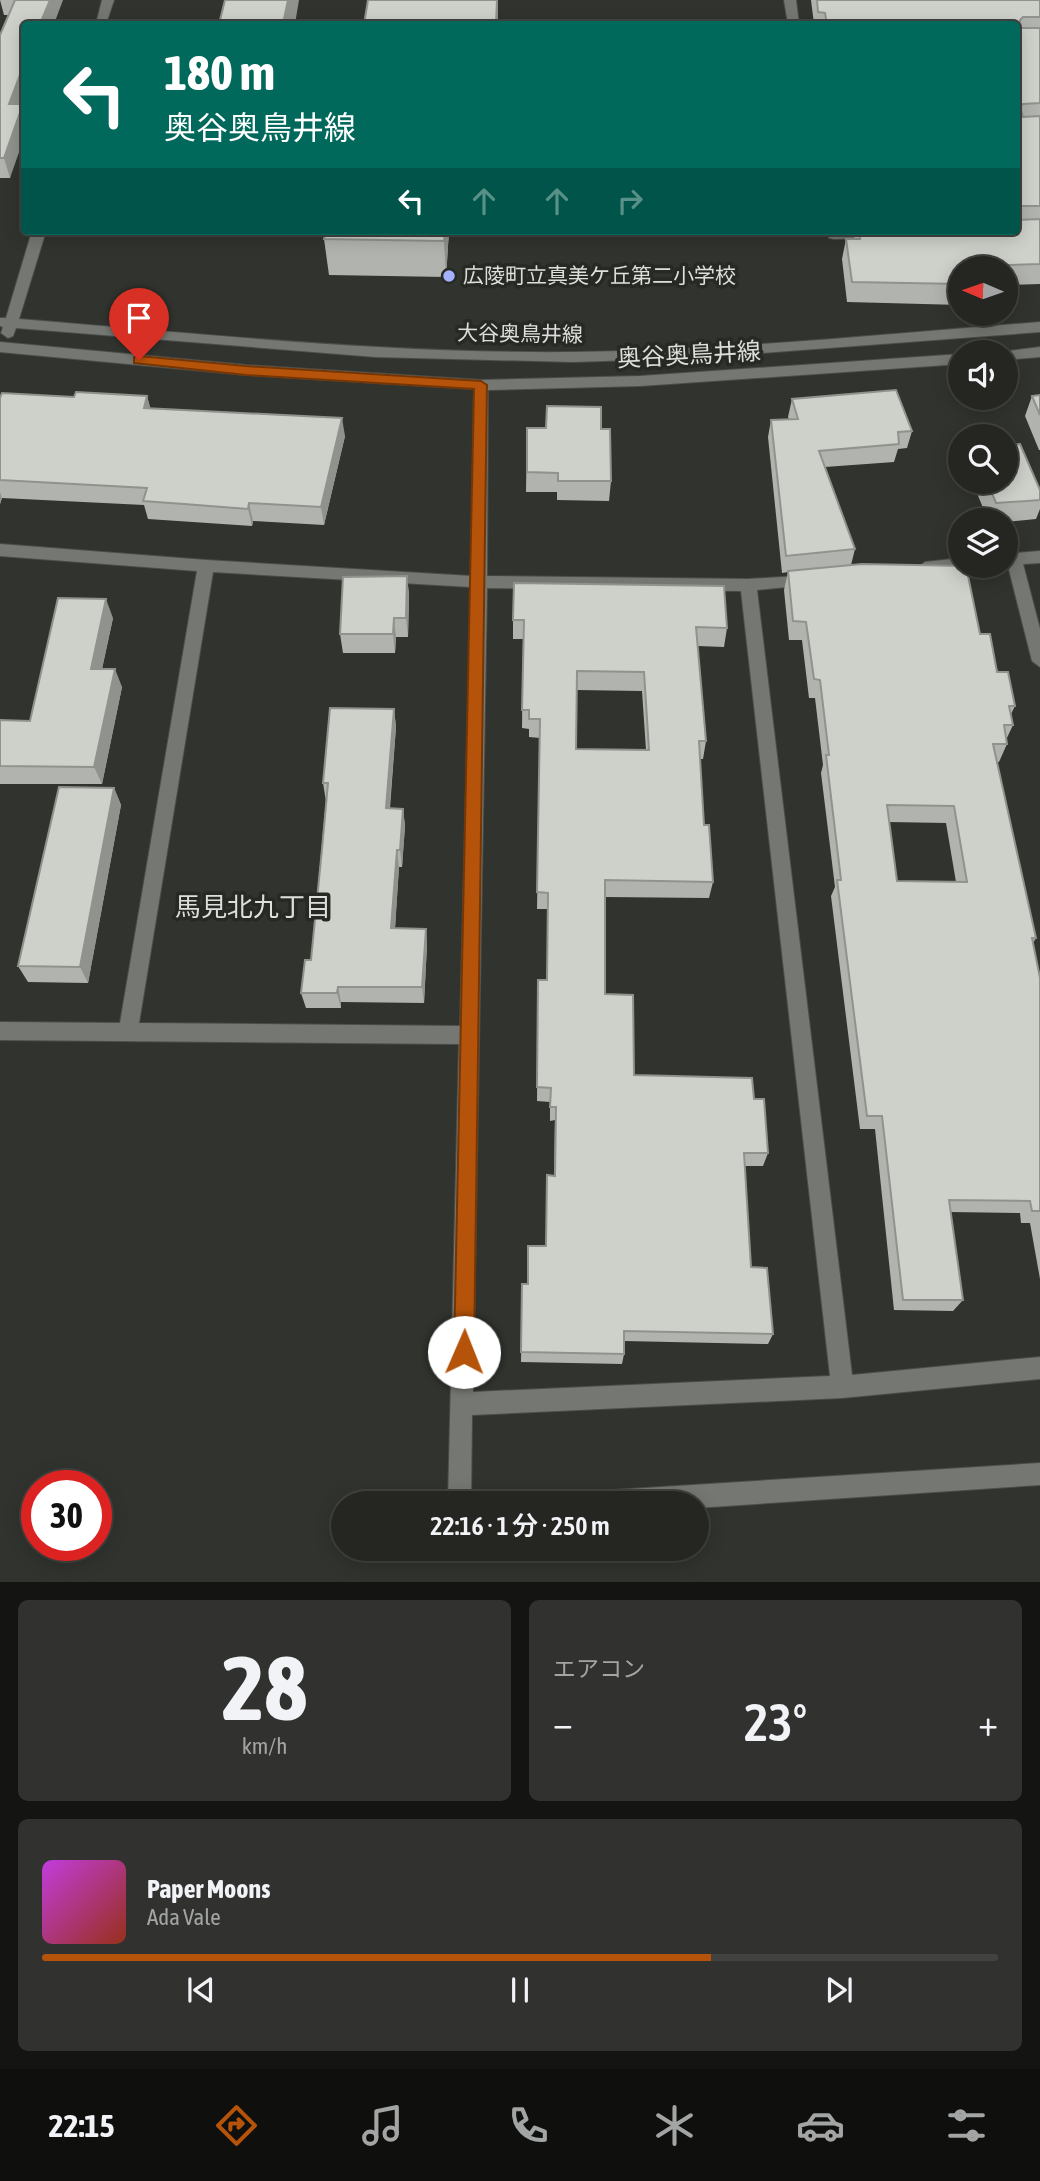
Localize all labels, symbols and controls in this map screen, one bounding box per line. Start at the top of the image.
text: 180 m [164,44,275,100]
icon: left [49,49,140,140]
text: 奥谷奥鳥井線 [164,109,356,146]
icon: left [392,182,430,220]
icon: ahead [465,182,503,220]
icon: ahead [538,182,576,220]
icon: right [611,182,649,220]
north arrow [948,256,1018,326]
map controls [948,256,1018,578]
place label: 広陵町立真美ケ丘第二小学校 [463,263,736,287]
marker: 広陵町立真美ケ丘第二小学校 [441,268,457,284]
pin [109,288,169,360]
icon: arrive [120,299,158,337]
street label: 大谷奥鳥井線 [457,320,583,346]
street label: 奥谷奥鳥井線 [616,337,762,372]
button: sound [948,340,1018,410]
button: search [948,424,1018,494]
button: layers [948,508,1018,578]
district label: 馬見北九丁目 [175,892,331,922]
position arrow [427,1315,501,1389]
speed limit sign: 30 [21,1470,112,1561]
text: 22:16 · 1 分 · 250 m [430,1511,610,1541]
text: 28 [222,1635,307,1739]
text: エアコン [553,1656,645,1682]
text: 23° [744,1692,807,1752]
text: − [553,1701,573,1744]
text: + [978,1701,998,1744]
text: km/h [242,1733,287,1759]
text: Paper Moons [147,1874,270,1904]
text: Ada Vale [147,1904,221,1930]
icon: previous [182,1971,220,2009]
icon: pause [501,1971,539,2009]
icon: next [820,1971,858,2009]
icon: directions [212,2101,261,2150]
icon: music [358,2101,407,2150]
icon: phone [504,2101,553,2150]
icon: climate [650,2101,699,2150]
icon: car [796,2101,845,2150]
icon: filters [942,2101,991,2150]
text: 22:15 [49,2107,114,2144]

